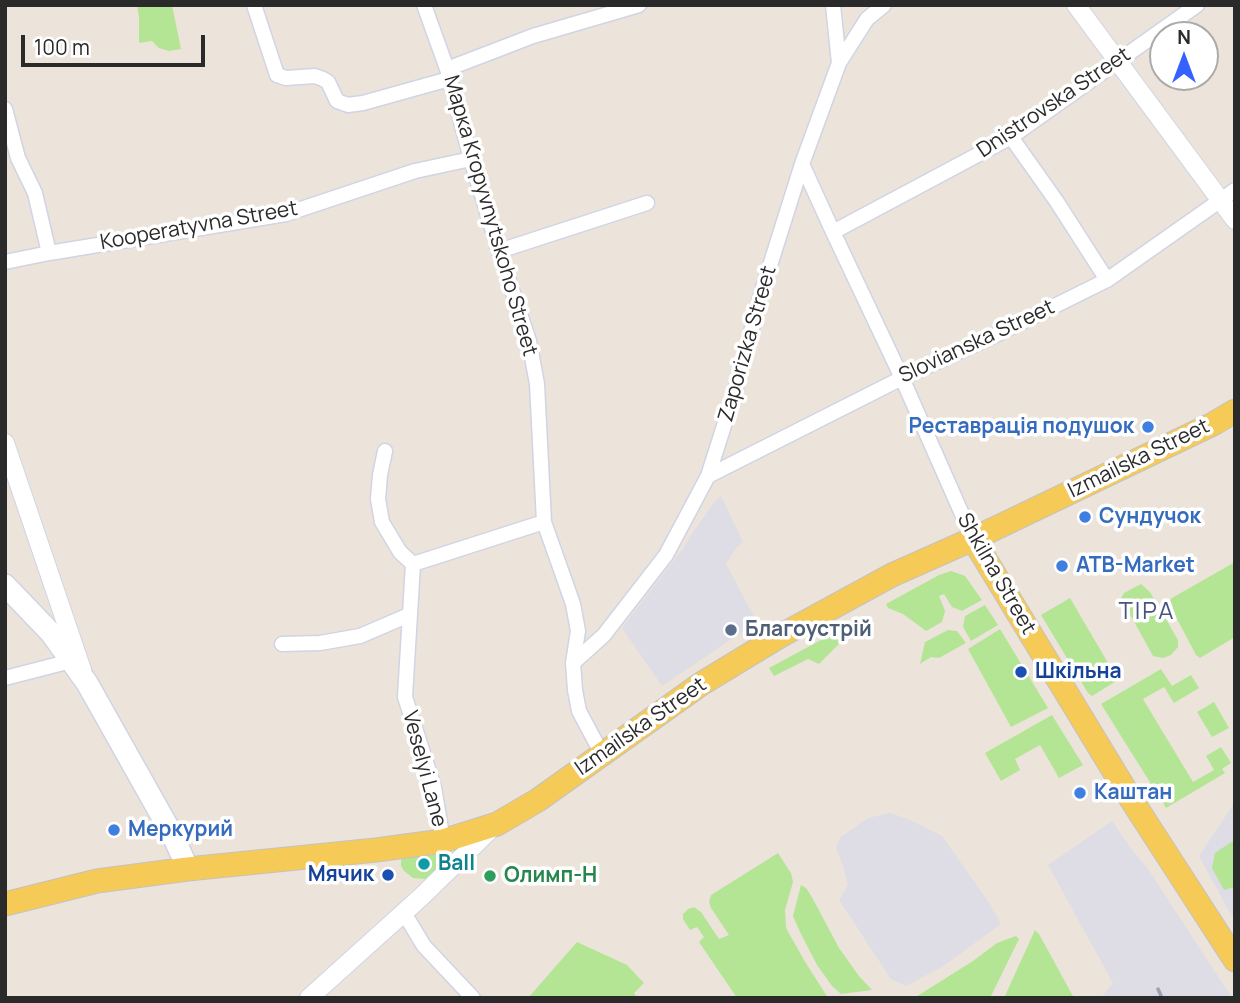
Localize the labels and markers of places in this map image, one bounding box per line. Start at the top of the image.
place label: Реставрація подушок [908,414,1134,440]
marker: Реставрація подушок [1140,419,1156,435]
place label: Сундучок [1099,504,1201,530]
marker: Сундучок [1077,509,1093,525]
place label: ATB-Market [1076,553,1195,579]
marker: ATB-Market [1054,558,1070,574]
place label: Благоустрій [745,617,872,643]
marker: Благоустрій [723,622,739,638]
place label: Шкільна [1035,659,1122,685]
marker: Шкільна [1013,664,1029,680]
place label: Каштан [1094,780,1172,806]
marker: Каштан [1072,785,1088,801]
place label: Меркурий [128,817,233,843]
marker: Меркурий [106,822,122,838]
place label: Ball [438,851,475,877]
marker: Ball [416,856,432,872]
place label: Мячик [308,862,374,888]
place label: Олимп-Н [504,863,597,889]
marker: Мячик [380,867,396,883]
marker: Олимп-Н [482,868,498,884]

